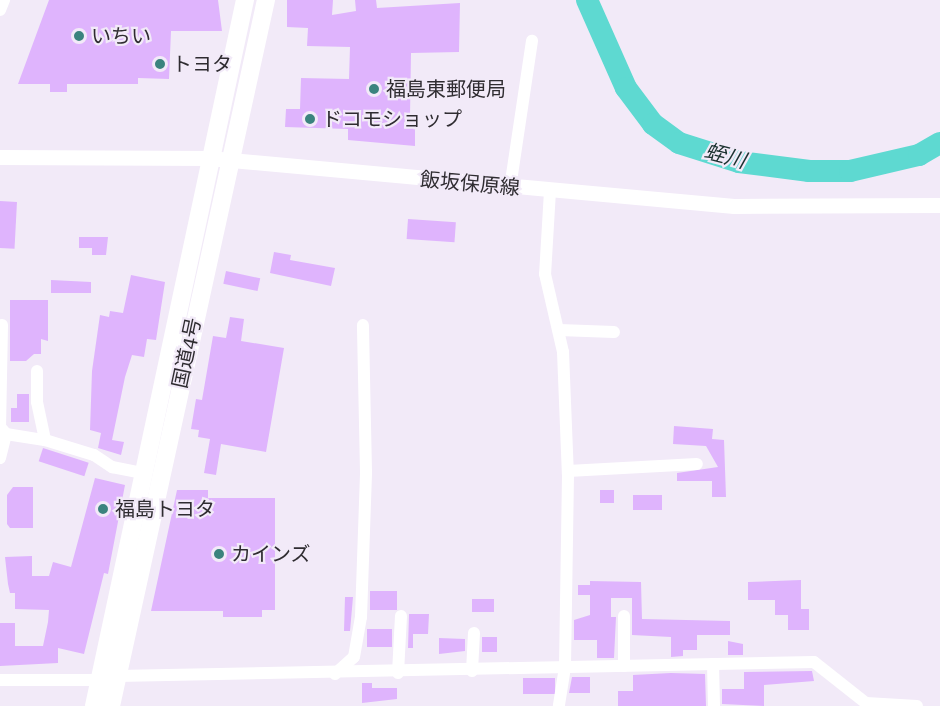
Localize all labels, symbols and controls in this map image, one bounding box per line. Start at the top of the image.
place label: いちい [91,24,151,48]
marker: いちい [72,29,86,43]
place label: トヨタ [172,52,232,76]
marker: トヨタ [153,57,167,71]
place label: 福島東郵便局 [386,77,506,101]
marker: 福島東郵便局 [367,82,381,96]
place label: ドコモショップ [322,107,462,131]
marker: ドコモショップ [303,112,317,126]
water label: 蛭川 [701,138,749,174]
street label: 飯坂保原線 [419,168,521,200]
street label: 国道4号 [168,316,206,390]
place label: 福島トヨタ [115,497,215,521]
marker: 福島トヨタ [96,502,110,516]
place label: カインズ [231,542,311,566]
marker: カインズ [212,547,226,561]

